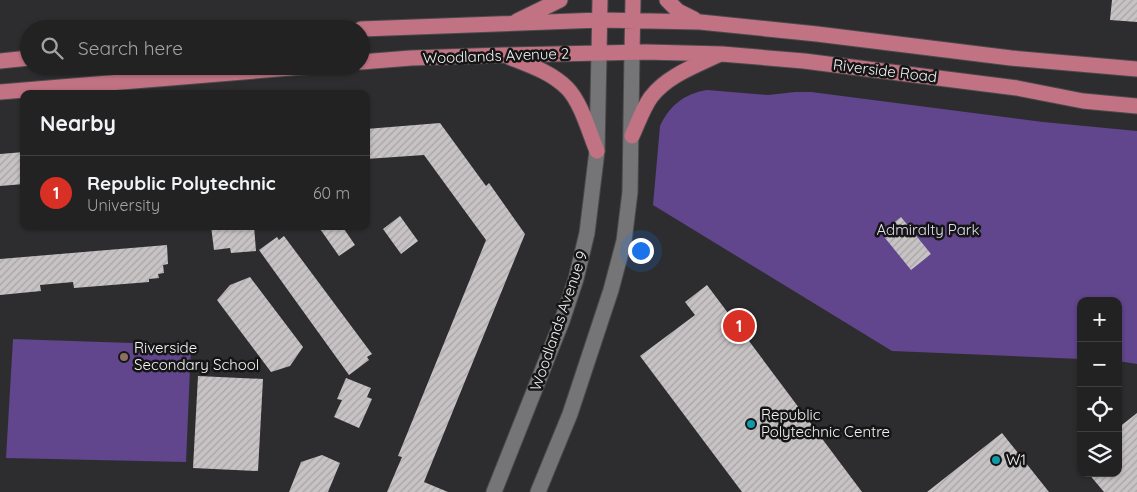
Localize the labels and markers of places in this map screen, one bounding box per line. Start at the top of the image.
pin: 1 [723,307,755,345]
place label: Riverside Secondary School [134,338,259,374]
marker: Riverside Secondary School [118,351,130,363]
place label: Republic Polytechnic Centre [761,405,890,441]
marker: Republic Polytechnic Centre [745,418,757,430]
place label: W1 [1006,450,1026,469]
marker: W1 [990,454,1002,466]

